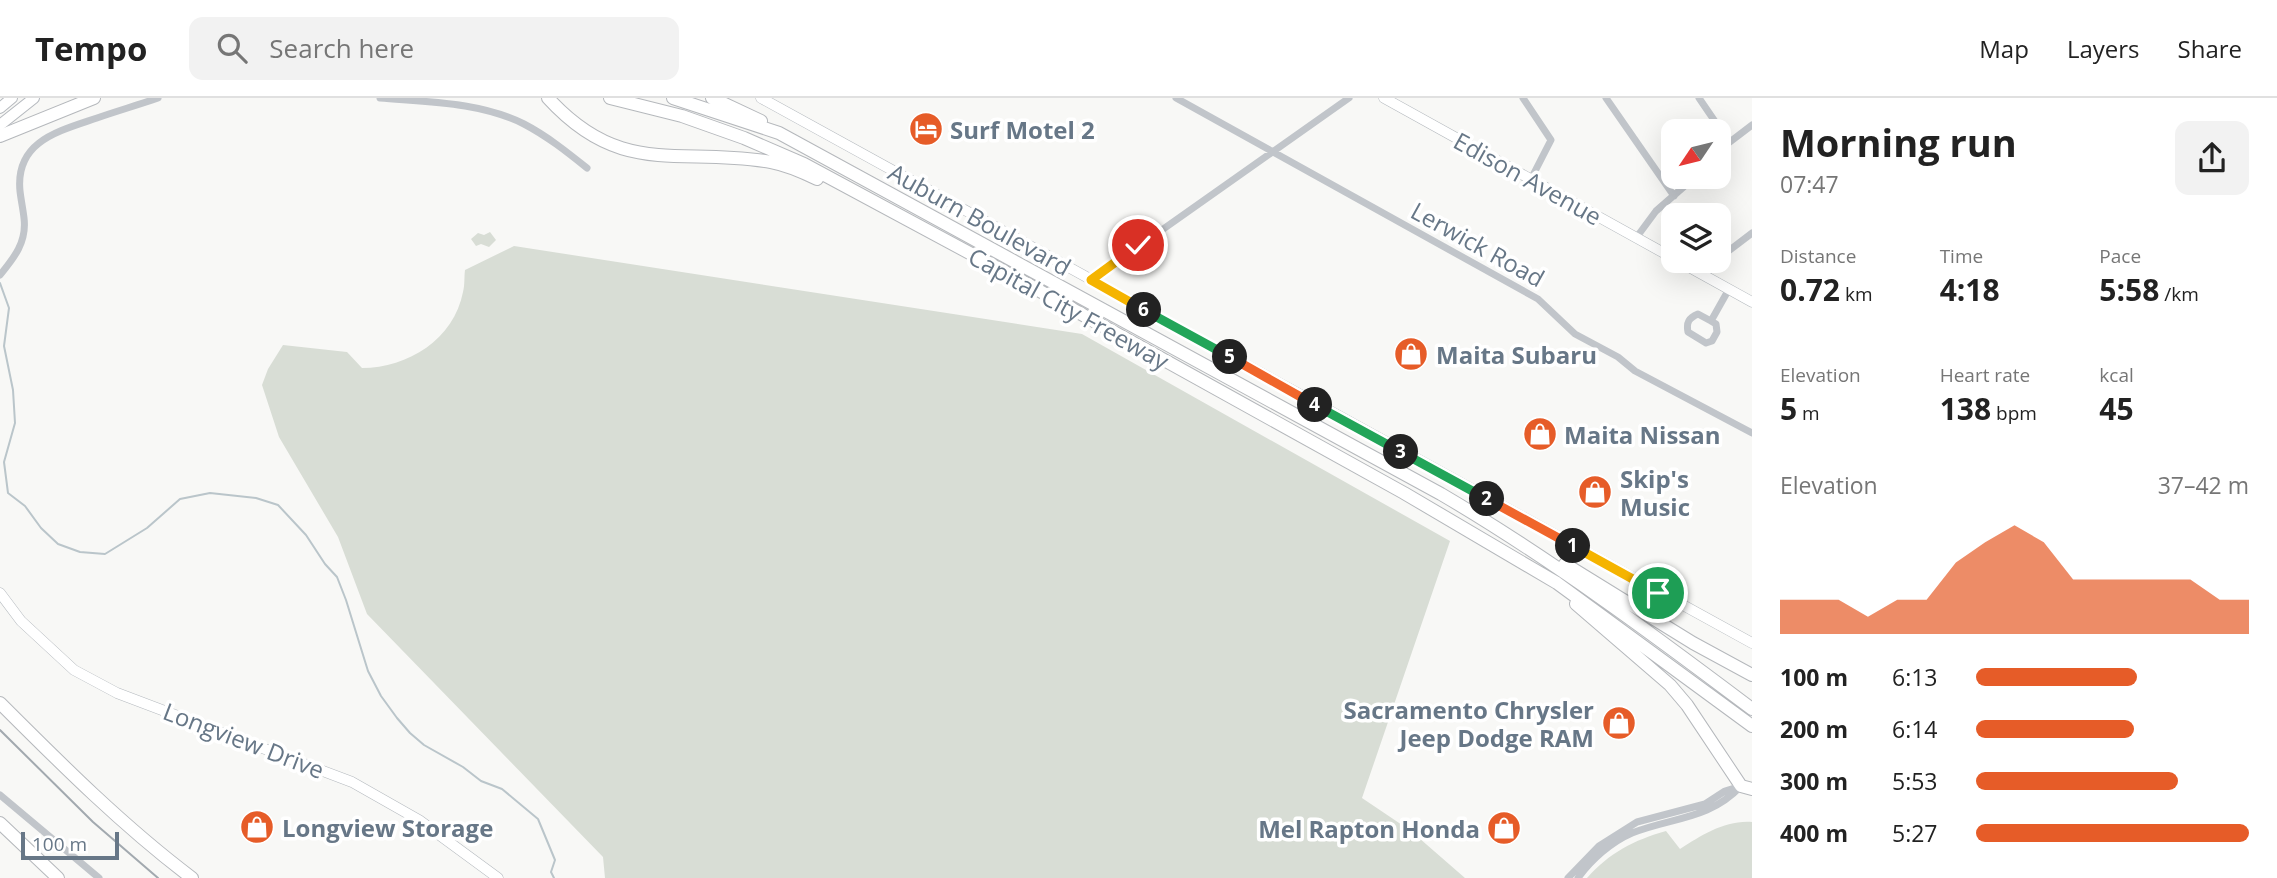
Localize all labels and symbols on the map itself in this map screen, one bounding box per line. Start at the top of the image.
hotel icon: Surf Motel 2 [907,110,945,148]
place label: Surf Motel 2 [950,113,1095,146]
north arrow [1661,119,1731,189]
street label: Edison Avenue [1448,124,1608,232]
street label: Auburn Boulevard [883,155,1077,283]
street label: Lerwick Road [1405,194,1551,294]
pin [1108,215,1168,275]
street label: Capital City Freeway [963,239,1176,377]
pin: 6 [1126,292,1162,328]
shop icon: Maita Subaru [1392,335,1430,373]
place label: Maita Subaru [1436,338,1597,371]
pin: 5 [1212,340,1248,374]
pin: 4 [1298,388,1332,422]
shop icon: Maita Nissan [1521,415,1559,453]
place label: Maita Nissan [1564,418,1721,451]
pin: 3 [1384,434,1418,470]
place label: Skip's Music [1620,462,1690,523]
shop icon: Skip's Music [1576,473,1614,511]
pin: 2 [1470,482,1504,516]
pin: 1 [1556,528,1590,564]
pin [1628,563,1688,623]
place label: Sacramento Chrysler Jeep Dodge RAM [1344,693,1594,754]
street label: Longview Drive [159,694,329,786]
shop icon: Sacramento Chrysler Jeep Dodge RAM [1600,704,1638,742]
shop icon: Longview Storage [238,808,276,846]
shop icon: Mel Rapton Honda [1485,809,1523,847]
place label: Longview Storage [282,811,493,844]
place label: Mel Rapton Honda [1258,812,1480,845]
scale bar [21,829,119,861]

